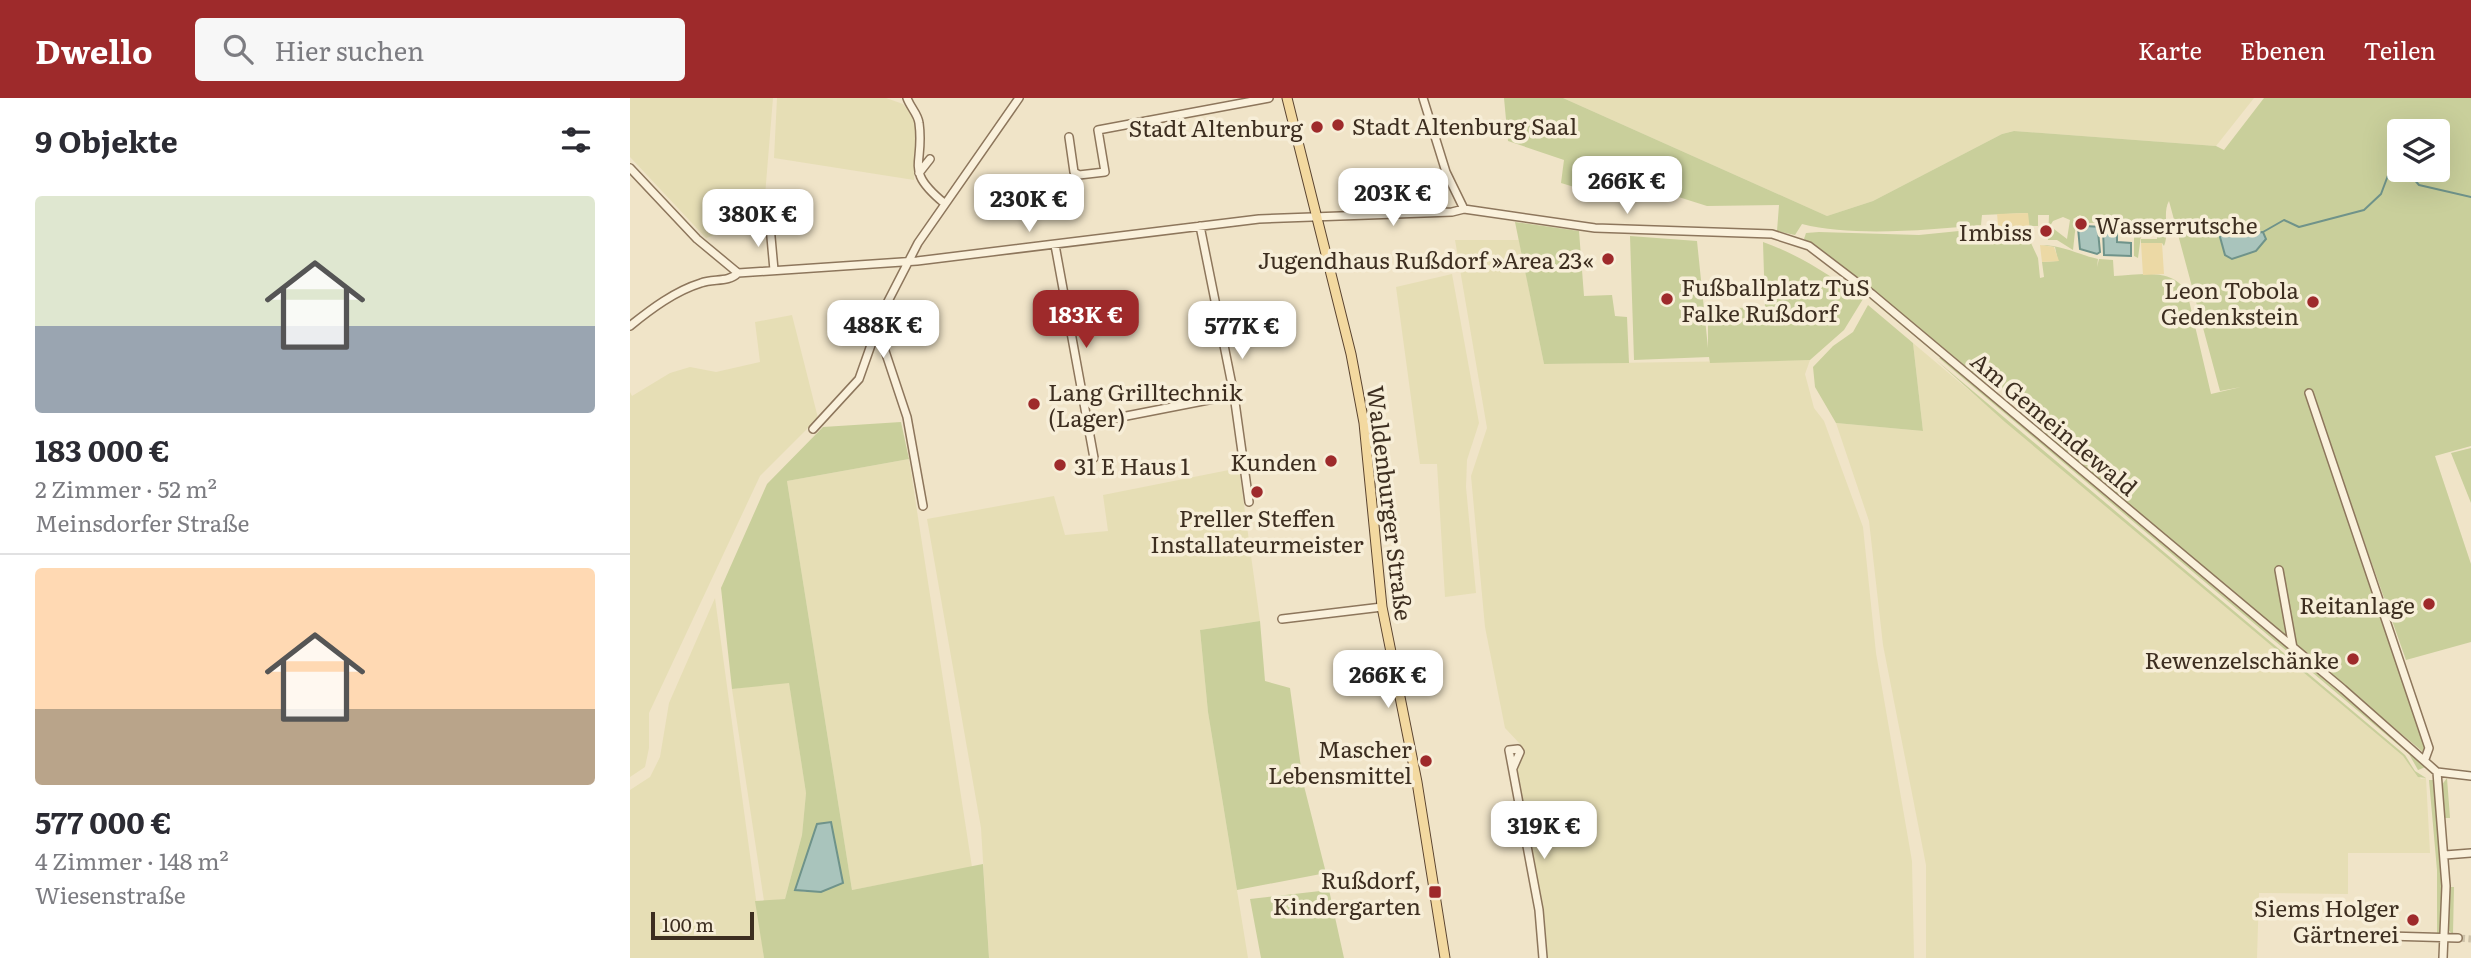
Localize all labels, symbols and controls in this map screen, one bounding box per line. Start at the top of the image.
search box [195,18,685,81]
text: Dwello [35,25,153,74]
icon: search [219,30,257,68]
text: Hier suchen [275,30,424,69]
text: Karte [2138,32,2202,67]
text: Ebenen [2240,32,2326,67]
text: Teilen [2364,32,2436,67]
place label: Stadt Altenburg Saal [1352,108,1577,142]
place label: Stadt Altenburg [1128,110,1303,144]
marker: Stadt Altenburg Saal [1330,117,1346,133]
text: 9 Objekte [35,118,178,162]
marker: Stadt Altenburg [1309,119,1325,135]
map controls [2387,119,2450,182]
button: layers [2387,119,2450,182]
icon: filters [557,121,595,159]
pin: 266K € [1570,156,1684,216]
text: 266K € [1588,162,1666,196]
pin: 203K € [1336,169,1450,228]
pin: 230K € [972,174,1086,234]
text: 203K € [1354,174,1432,208]
text: 230K € [990,180,1068,214]
pin: 380K € [701,190,815,249]
text: 380K € [718,195,798,229]
place label: Wasserrutsche [2095,207,2258,241]
place label: Imbiss [1959,214,2032,248]
marker: Wasserrutsche [2073,216,2089,232]
marker: Imbiss [2038,223,2054,239]
icon: home [252,242,378,368]
place label: Jugendhaus Rußdorf »Area 23« [1258,242,1594,276]
marker: Jugendhaus Rußdorf »Area 23« [1600,251,1616,267]
place label: Fußballplatz TuS Falke Rußdorf [1681,269,1870,329]
place label: Leon Tobola Gedenkstein [2161,272,2300,332]
pin: 183K € [1029,290,1143,350]
marker: Fußballplatz TuS Falke Rußdorf [1659,291,1675,307]
marker: Leon Tobola Gedenkstein [2305,294,2321,310]
text: 183K € [1049,296,1123,330]
pin: 488K € [826,300,940,360]
pin: 577K € [1185,302,1299,361]
text: 488K € [843,306,923,340]
text: 577K € [1204,307,1280,341]
street label: Am Gemeindewald [1964,343,2146,503]
place label: Lang Grilltechnik (Lager) [1048,374,1244,434]
street label: Waldenburger Straße [1360,383,1422,623]
marker: Lang Grilltechnik (Lager) [1026,396,1042,412]
text: 183 000 € [35,427,170,471]
place label: Kunden [1230,444,1317,478]
place label: 31 E Haus 1 [1074,448,1190,482]
marker: Kunden [1323,453,1339,469]
marker: 31 E Haus 1 [1052,457,1068,473]
text: 2 Zimmer · 52 m² [35,471,217,505]
marker: Preller Steffen Installateurmeister [1249,484,1265,500]
place label: Preller Steffen Installateurmeister [1150,500,1364,560]
text: Meinsdorfer Straße [35,505,250,539]
place label: Reitanlage [2299,587,2415,621]
marker: Reitanlage [2421,596,2437,612]
icon: home [252,614,378,740]
place label: Rewenzelschänke [2144,642,2339,676]
pin: 266K € [1331,650,1445,710]
marker: Rewenzelschänke [2345,651,2361,667]
text: 266K € [1349,656,1427,690]
place label: Mascher Lebensmittel [1268,731,1412,791]
marker: Mascher Lebensmittel [1418,753,1434,769]
text: 577 000 € [35,799,172,843]
pin: 319K € [1487,802,1601,861]
text: 319K € [1507,807,1581,841]
text: 4 Zimmer · 148 m² [35,843,229,877]
place label: Rußdorf, Kindergarten [1273,862,1421,922]
text: Wiesenstraße [35,877,186,911]
marker: Rußdorf, Kindergarten [1427,884,1443,900]
place label: Siems Holger Gärtnerei [2254,890,2399,950]
scale bar [651,909,754,941]
text: 100 m [662,910,714,938]
marker: Siems Holger Gärtnerei [2405,912,2421,928]

